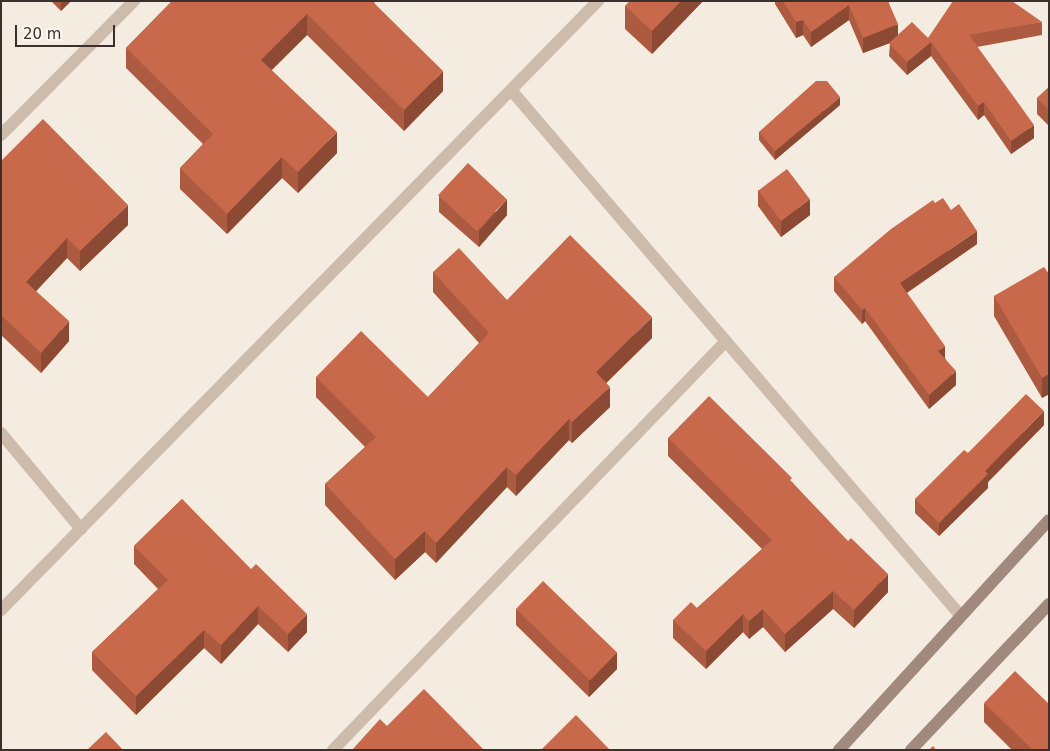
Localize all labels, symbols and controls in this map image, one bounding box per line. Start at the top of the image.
scale bar [18,15,118,47]
text: 20 m [23,25,61,43]

